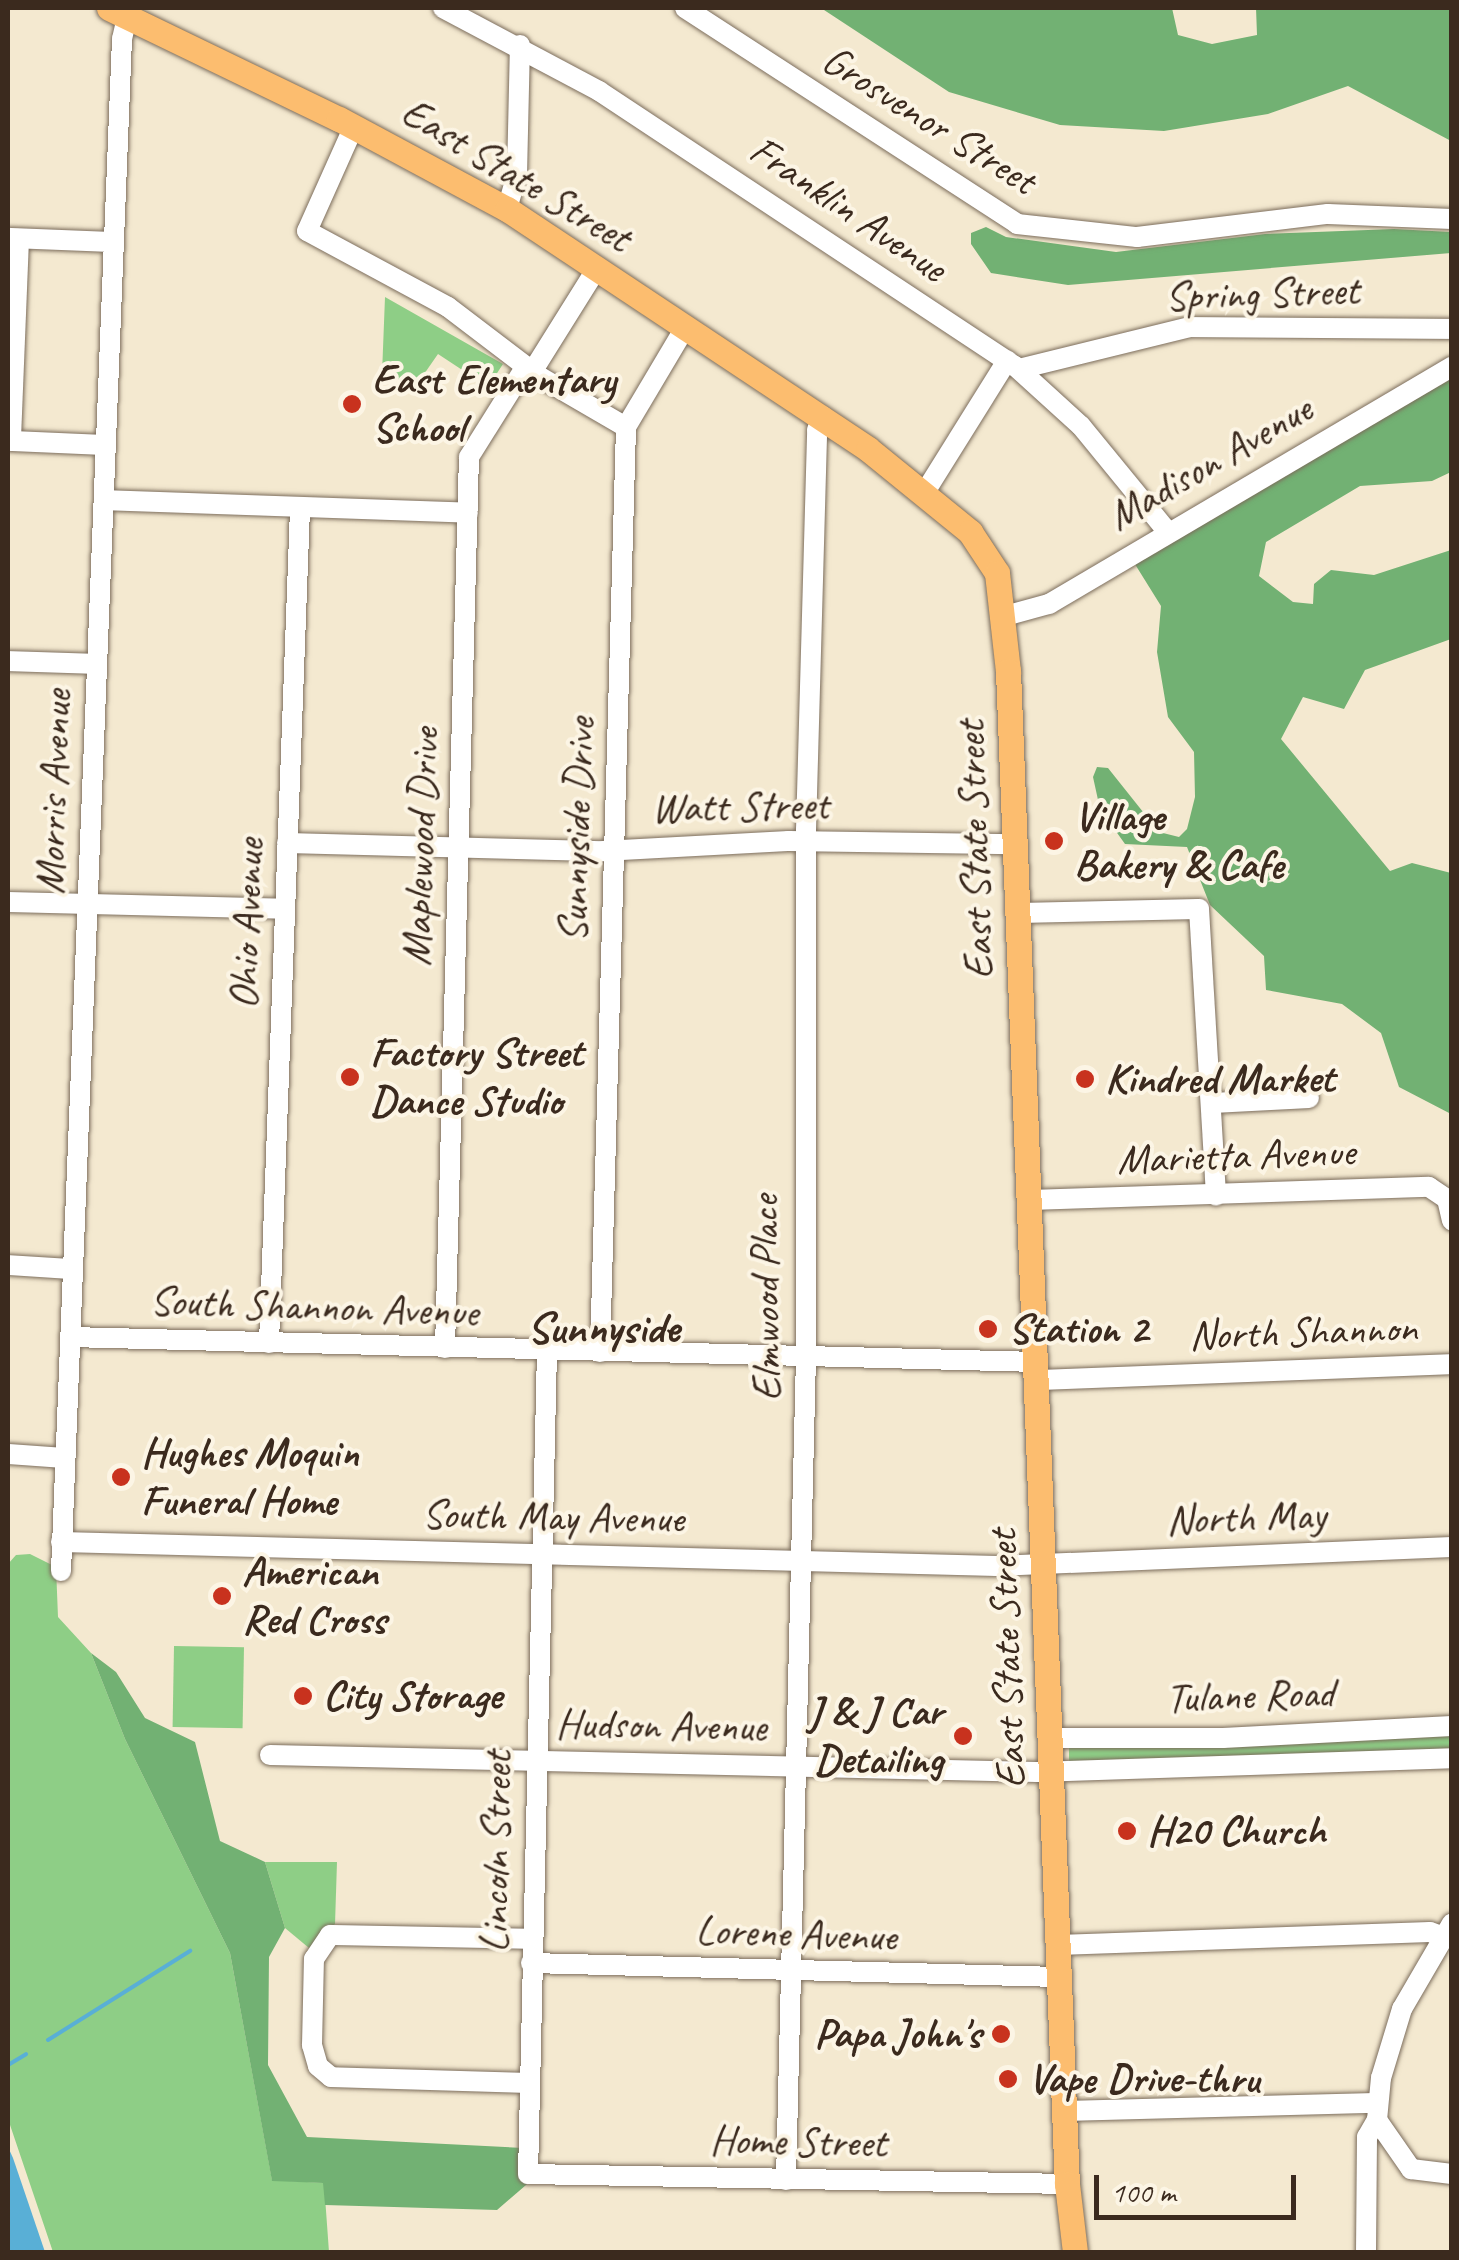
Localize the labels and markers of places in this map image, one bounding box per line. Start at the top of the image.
place label: East Elementary School [372,355,616,454]
marker: East Elementary School [341,393,363,415]
place label: Village Bakery & Cafe [1074,792,1283,890]
marker: Village Bakery & Cafe [1043,830,1065,852]
place label: Factory Street Dance Studio [370,1028,584,1126]
place label: Kindred Market [1105,1054,1335,1104]
marker: Factory Street Dance Studio [339,1066,361,1088]
marker: Kindred Market [1074,1068,1096,1090]
place label: Station 2 [1008,1304,1148,1354]
marker: Station 2 [977,1318,999,1340]
place label: Hughes Moquin Funeral Home [141,1428,359,1526]
marker: Hughes Moquin Funeral Home [110,1466,132,1488]
place label: American Red Cross [242,1547,385,1645]
marker: American Red Cross [211,1585,233,1607]
place label: City Storage [323,1671,502,1721]
marker: City Storage [292,1685,314,1707]
place label: J & J Car Detailing [808,1687,943,1785]
marker: J & J Car Detailing [952,1725,974,1747]
place label: H20 Church [1147,1806,1326,1856]
marker: H20 Church [1116,1820,1138,1842]
place label: Papa John's [814,2009,981,2059]
marker: Papa John's [990,2023,1012,2045]
place label: Vape Drive-thru [1028,2054,1260,2104]
marker: Vape Drive-thru [997,2068,1019,2090]

